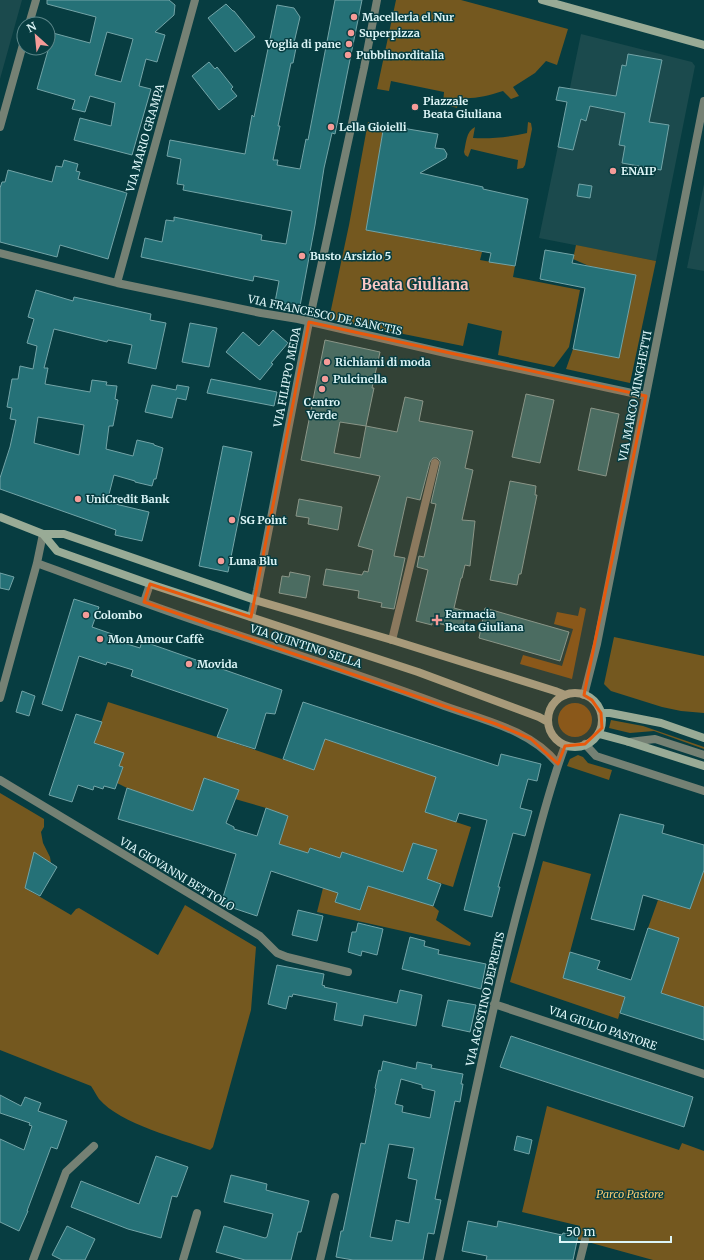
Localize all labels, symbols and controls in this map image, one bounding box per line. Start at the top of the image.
place label: Macelleria el Nur [362,10,454,24]
marker: Macelleria el Nur [349,12,359,22]
north arrow [16,16,56,56]
text: N [24,19,39,35]
place label: Superpizza [359,26,420,40]
marker: Superpizza [346,28,356,38]
place label: Voglia di pane [264,37,341,51]
marker: Voglia di pane [344,39,354,49]
place label: Pubblinorditalia [356,48,444,62]
marker: Pubblinorditalia [343,50,353,60]
street label: VIA MARIO GRAMPA [123,82,167,195]
place label: Piazzale Beata Giuliana [423,94,502,121]
marker: Piazzale Beata Giuliana [410,102,420,112]
place label: Lella Gioielli [339,120,407,134]
marker: Lella Gioielli [326,122,336,132]
place label: ENAIP [621,164,657,178]
marker: ENAIP [608,166,618,176]
place label: Busto Arsizio 5 [310,249,391,263]
marker: Busto Arsizio 5 [297,251,307,261]
district label: Beata Giuliana [361,275,469,294]
street label: VIA FRANCESCO DE SANCTIS [246,292,404,338]
street label: VIA FILIPPO MEDA [270,325,304,429]
street label: VIA MARCO MINGHETTI [615,329,655,464]
place label: Richiami di moda [335,355,431,369]
marker: Richiami di moda [322,357,332,367]
place label: Pulcinella [333,372,387,386]
marker: Pulcinella [320,374,330,384]
marker: Centro Verde [317,384,327,394]
place label: Centro Verde [304,395,341,422]
place label: UniCredit Bank [86,492,170,506]
marker: UniCredit Bank [73,494,83,504]
place label: SG Point [240,513,287,527]
marker: SG Point [227,515,237,525]
place label: Luna Blu [229,554,277,568]
marker: Luna Blu [216,556,226,566]
place label: Farmacia Beata Giuliana [445,607,524,634]
place label: Colombo [94,608,143,622]
marker: Colombo [81,610,91,620]
marker: Farmacia Beata Giuliana [432,615,442,625]
street label: VIA QUINTINO SELLA [247,621,364,671]
place label: Mon Amour Caffè [108,632,204,646]
marker: Mon Amour Caffè [95,634,105,644]
place label: Movida [197,657,238,671]
marker: Movida [184,659,194,669]
street label: VIA GIOVANNI BETTOLO [116,834,237,914]
street label: VIA AGOSTINO DEPRETIS [462,930,507,1068]
street label: VIA GIULIO PASTORE [546,1003,659,1053]
park label: Parco Pastore [596,1187,664,1201]
scale bar [560,1218,671,1244]
text: 50 m [566,1224,595,1239]

